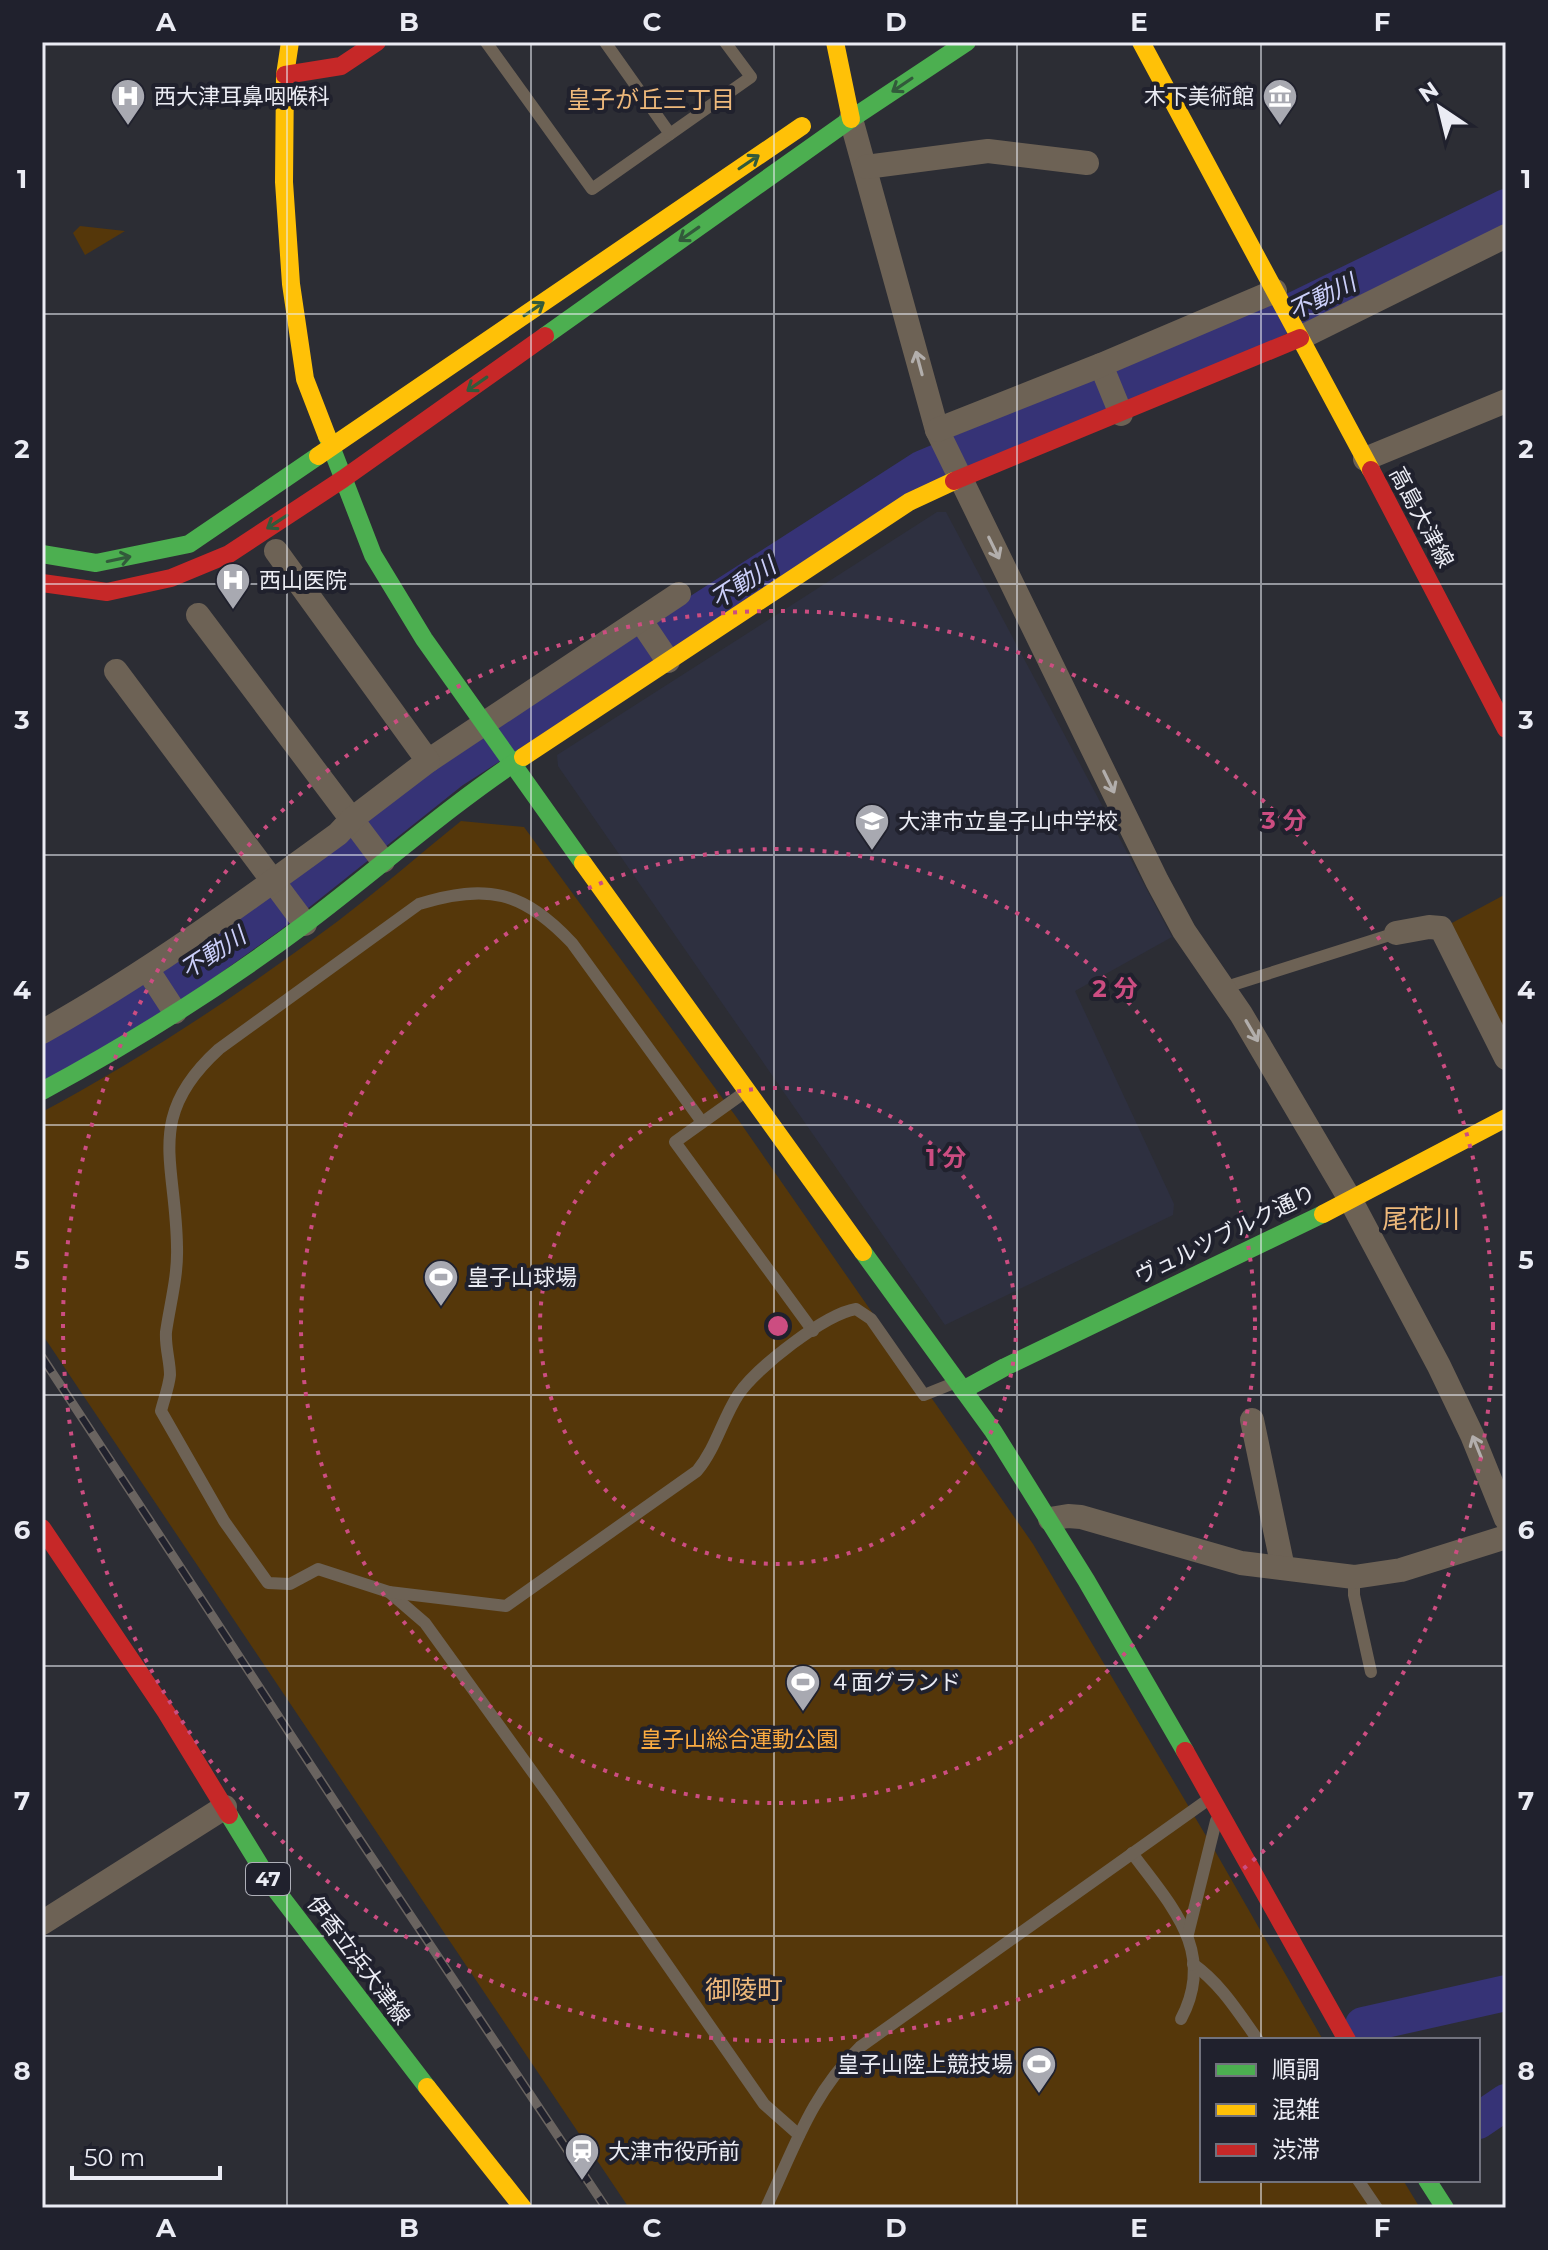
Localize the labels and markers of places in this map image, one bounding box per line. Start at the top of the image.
hospital icon: 西大津耳鼻咽喉科 [109,77,147,127]
museum icon: 木下美術館 [1261,77,1299,127]
place label: 西大津耳鼻咽喉科 [154,83,330,110]
place label: 木下美術館 [1144,83,1254,110]
hospital icon: 西山医院 [214,561,252,611]
place label: 西山医院 [259,567,347,594]
school or university icon: 大津市立皇子山中学校 [853,802,891,852]
place label: 大津市立皇子山中学校 [898,808,1118,835]
sports icon: 皇子山球場 [422,1258,460,1308]
place label: 皇子山球場 [467,1264,577,1291]
centre of rings [764,1312,792,1340]
sports icon: ４面グランド [784,1663,822,1713]
place label: ４面グランド [829,1669,961,1696]
sports icon: 皇子山陸上競技場 [1020,2045,1058,2095]
place label: 皇子山陸上競技場 [837,2051,1013,2078]
station icon: 大津市役所前 [563,2132,601,2182]
place label: 大津市役所前 [608,2138,740,2165]

